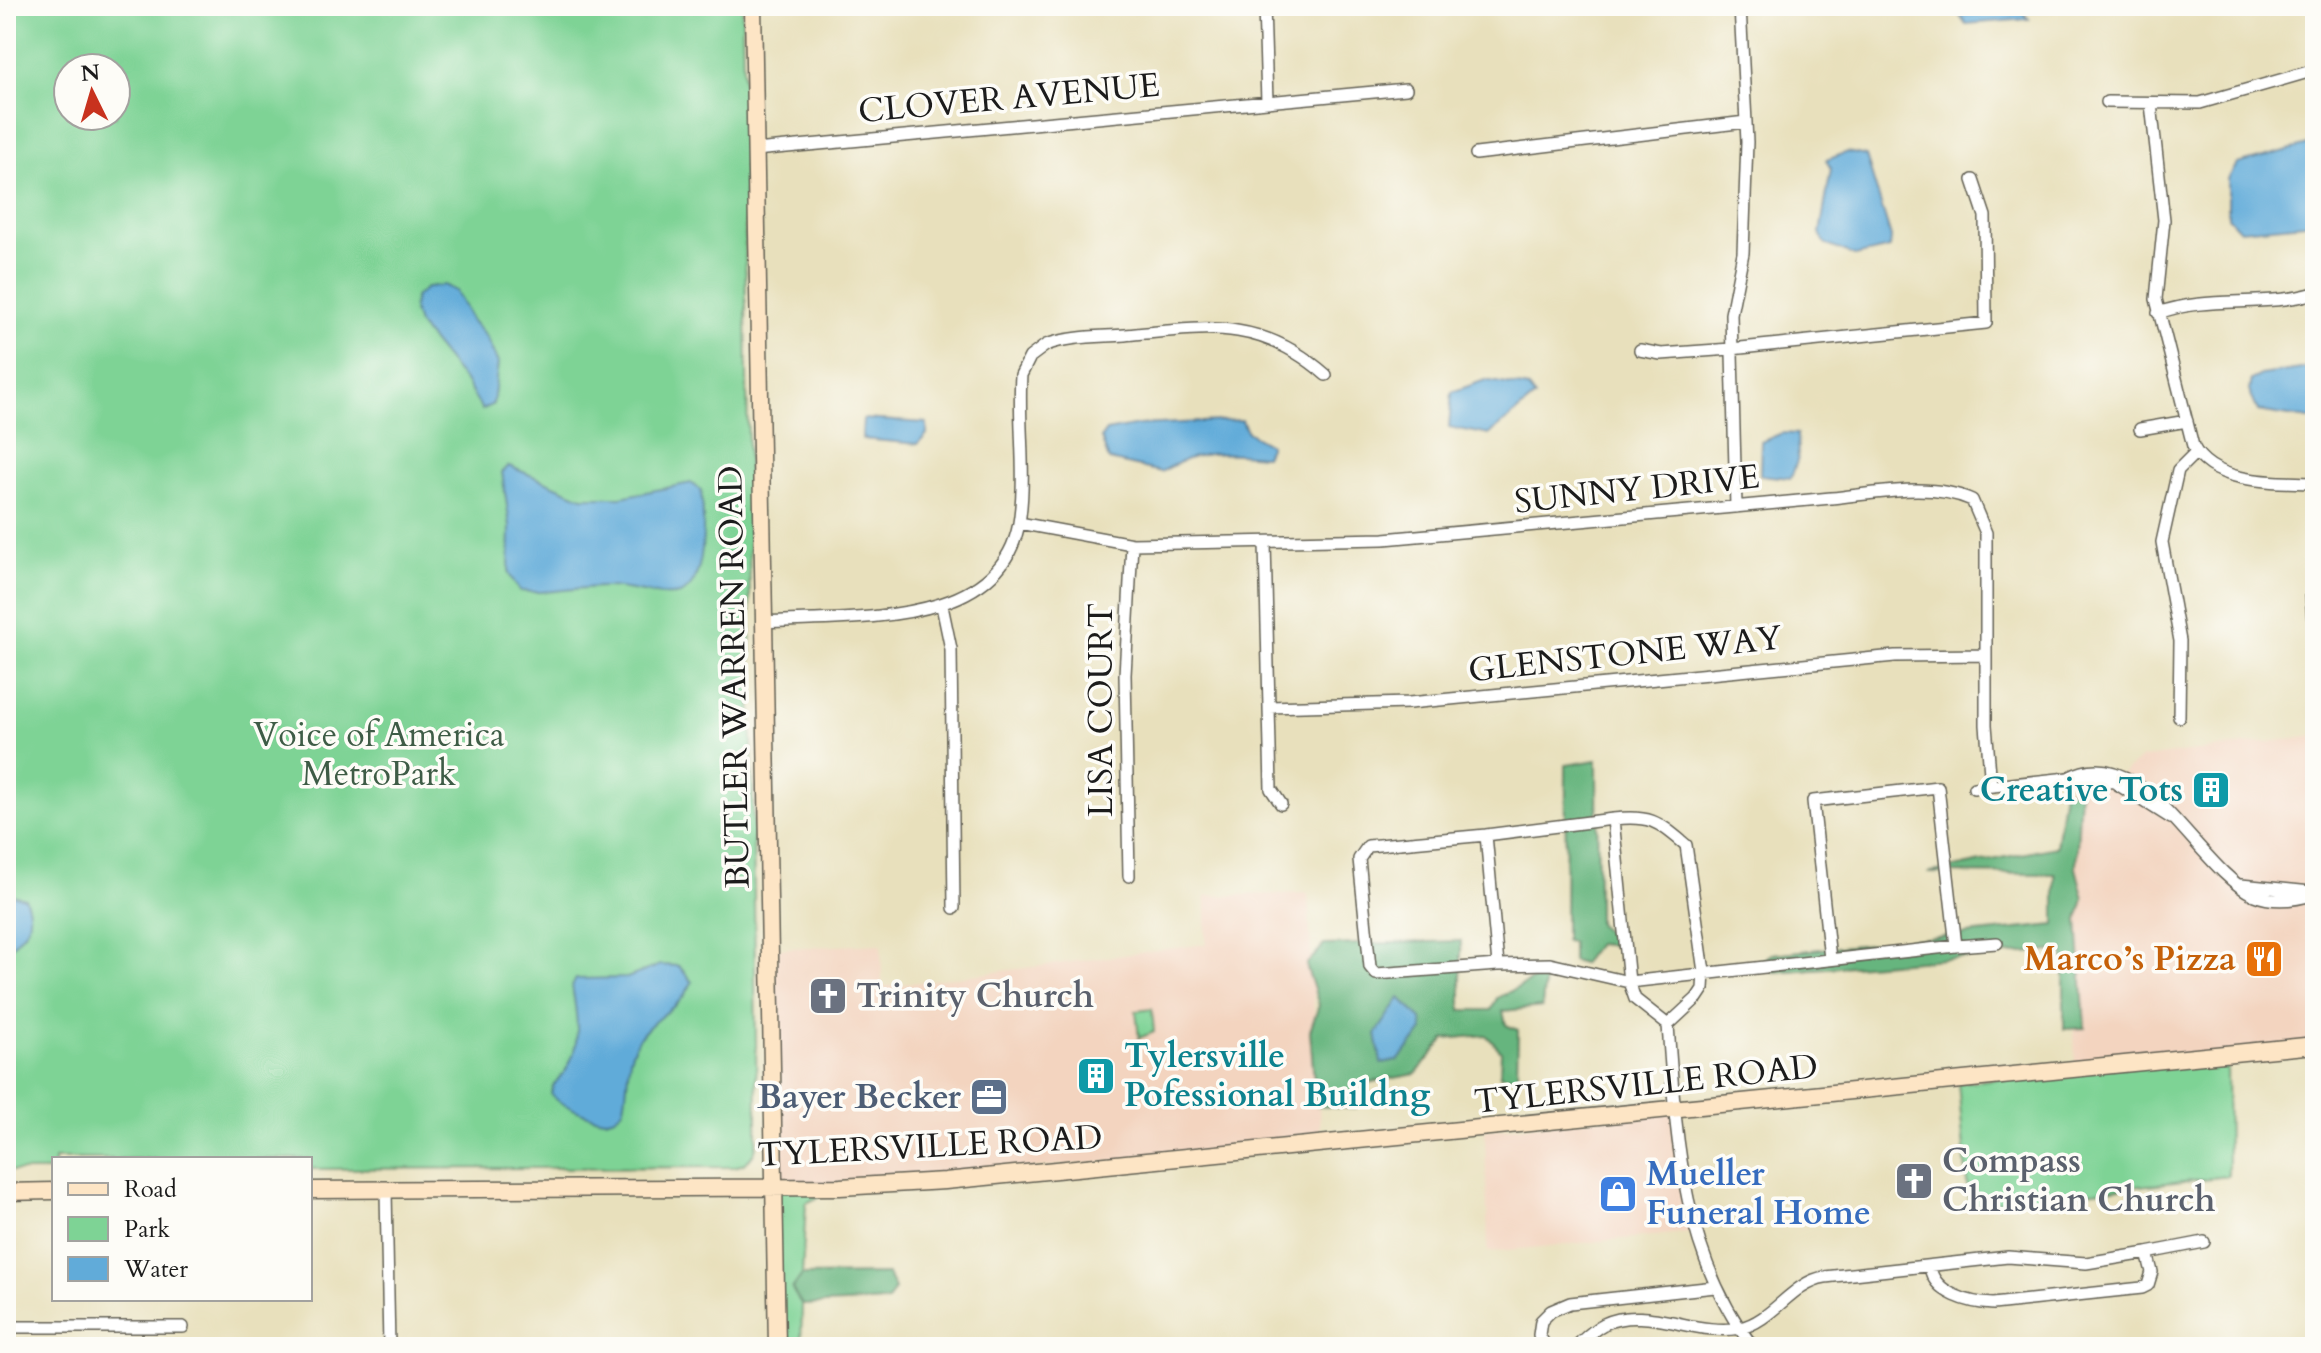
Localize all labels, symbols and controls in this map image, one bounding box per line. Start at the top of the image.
north arrow [52,52,132,132]
text: N [80,57,101,89]
street label: CLOVER AVENUE [856,62,1162,134]
street label: SUNNY DRIVE [1512,453,1762,525]
street label: BUTLER WARREN ROAD [707,465,761,889]
street label: LISA COURT [1078,603,1124,817]
street label: GLENSTONE WAY [1466,615,1785,693]
park label: Voice of America MetroPark [253,712,505,797]
place label: Creative Tots [1980,767,2183,813]
building icon: Creative Tots [2190,769,2232,811]
place label: Marco’s Pizza [2024,936,2236,982]
restaurant icon: Marco’s Pizza [2243,938,2285,980]
place label: Trinity Church [856,973,1094,1019]
church icon: Trinity Church [807,975,849,1017]
place label: Tylersville Pofessional Buildng [1124,1033,1431,1118]
street label: TYLERSVILLE ROAD [1472,1043,1820,1125]
building icon: Tylersville Pofessional Buildng [1075,1055,1117,1097]
place label: Bayer Becker [757,1074,961,1120]
office icon: Bayer Becker [968,1076,1010,1118]
street label: TYLERSVILLE ROAD [757,1114,1103,1178]
place label: Compass Christian Church [1942,1138,2215,1223]
place label: Mueller Funeral Home [1646,1151,1871,1236]
legend [52,1157,312,1301]
church icon: Compass Christian Church [1893,1160,1935,1202]
text: Road [124,1173,177,1206]
shop icon: Mueller Funeral Home [1597,1173,1639,1215]
text: Park [124,1213,170,1246]
text: Water [123,1253,188,1286]

